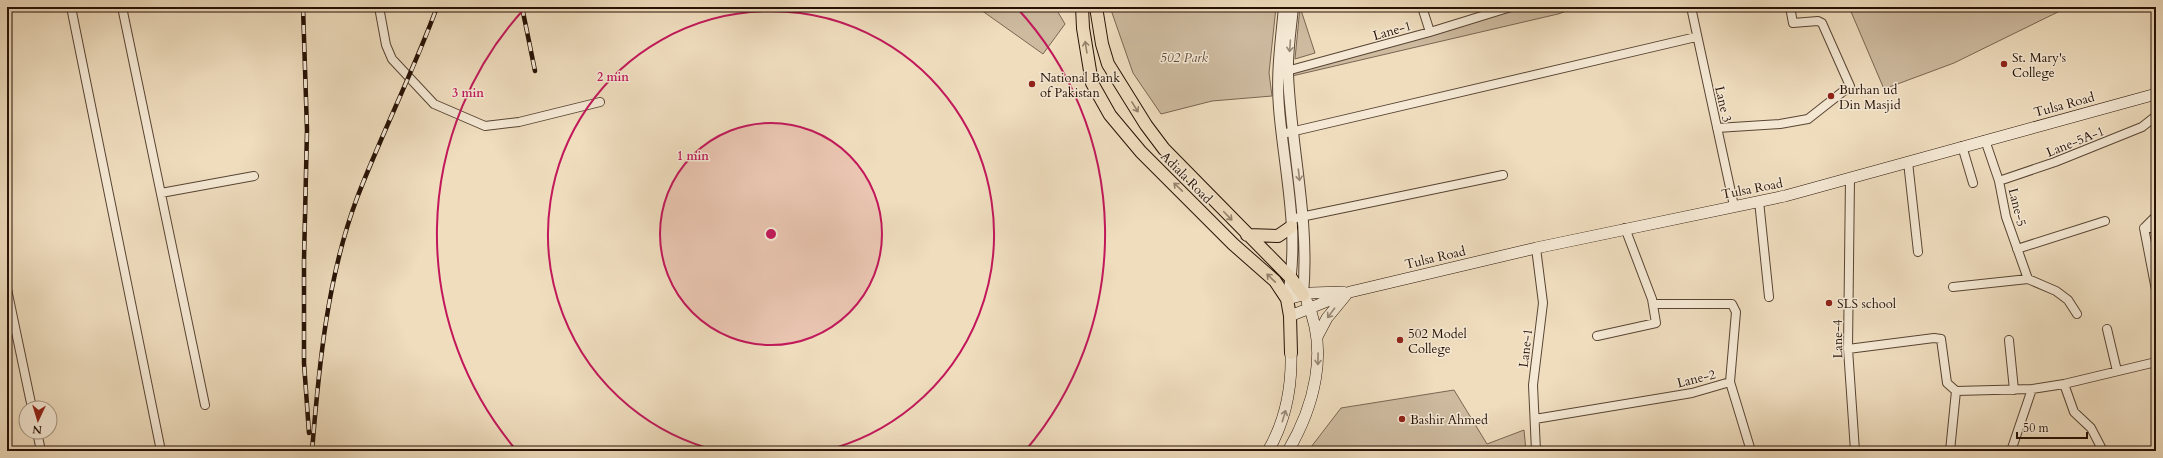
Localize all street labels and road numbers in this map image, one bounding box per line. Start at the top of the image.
street label: Lane-1 [1371,17,1414,45]
street label: Lane 3 [1710,84,1736,124]
street label: Tulsa Road [2032,88,2097,122]
street label: Lane-5A-1 [2044,122,2107,162]
street label: Adiala Road [1156,148,1216,208]
street label: Tulsa Road [1720,174,1784,204]
street label: Lane-5 [2004,186,2031,228]
street label: Tulsa Road [1403,242,1468,274]
street label: Lane-4 [1829,319,1847,359]
street label: Lane-1 [1515,328,1537,369]
street label: Lane-2 [1675,365,1718,392]

